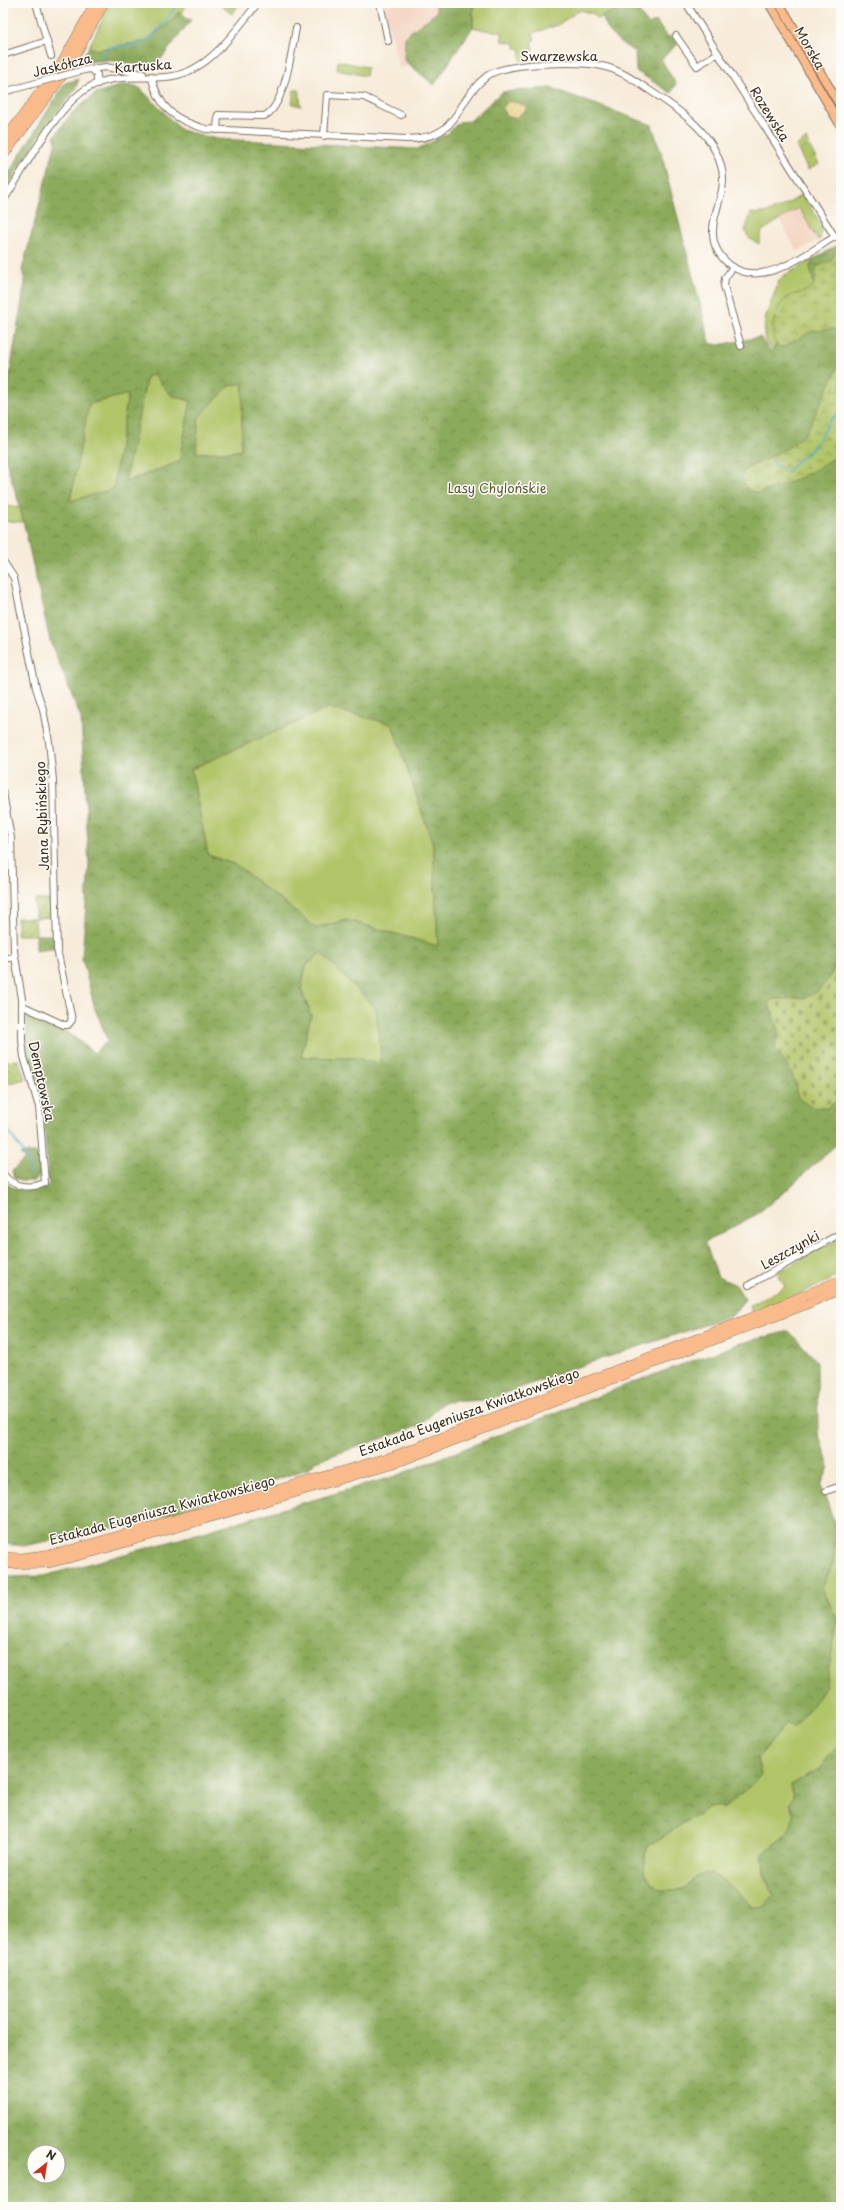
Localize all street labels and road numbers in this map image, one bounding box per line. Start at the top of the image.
street label: Morska [791,23,831,74]
street label: Swarzewska [520,46,599,65]
street label: Jaskółcza [30,48,94,81]
street label: Kartuska [114,54,173,77]
street label: Rozewska [746,83,795,146]
street label: Jana Rybińskiego [30,761,53,871]
street label: Demptowska [25,1039,61,1124]
street label: Leszczynki [757,1226,823,1274]
street label: Estakada Eugeniusza Kwiatkowskiego [356,1363,582,1460]
street label: Estakada Eugeniusza Kwiatkowskiego [47,1470,277,1549]

